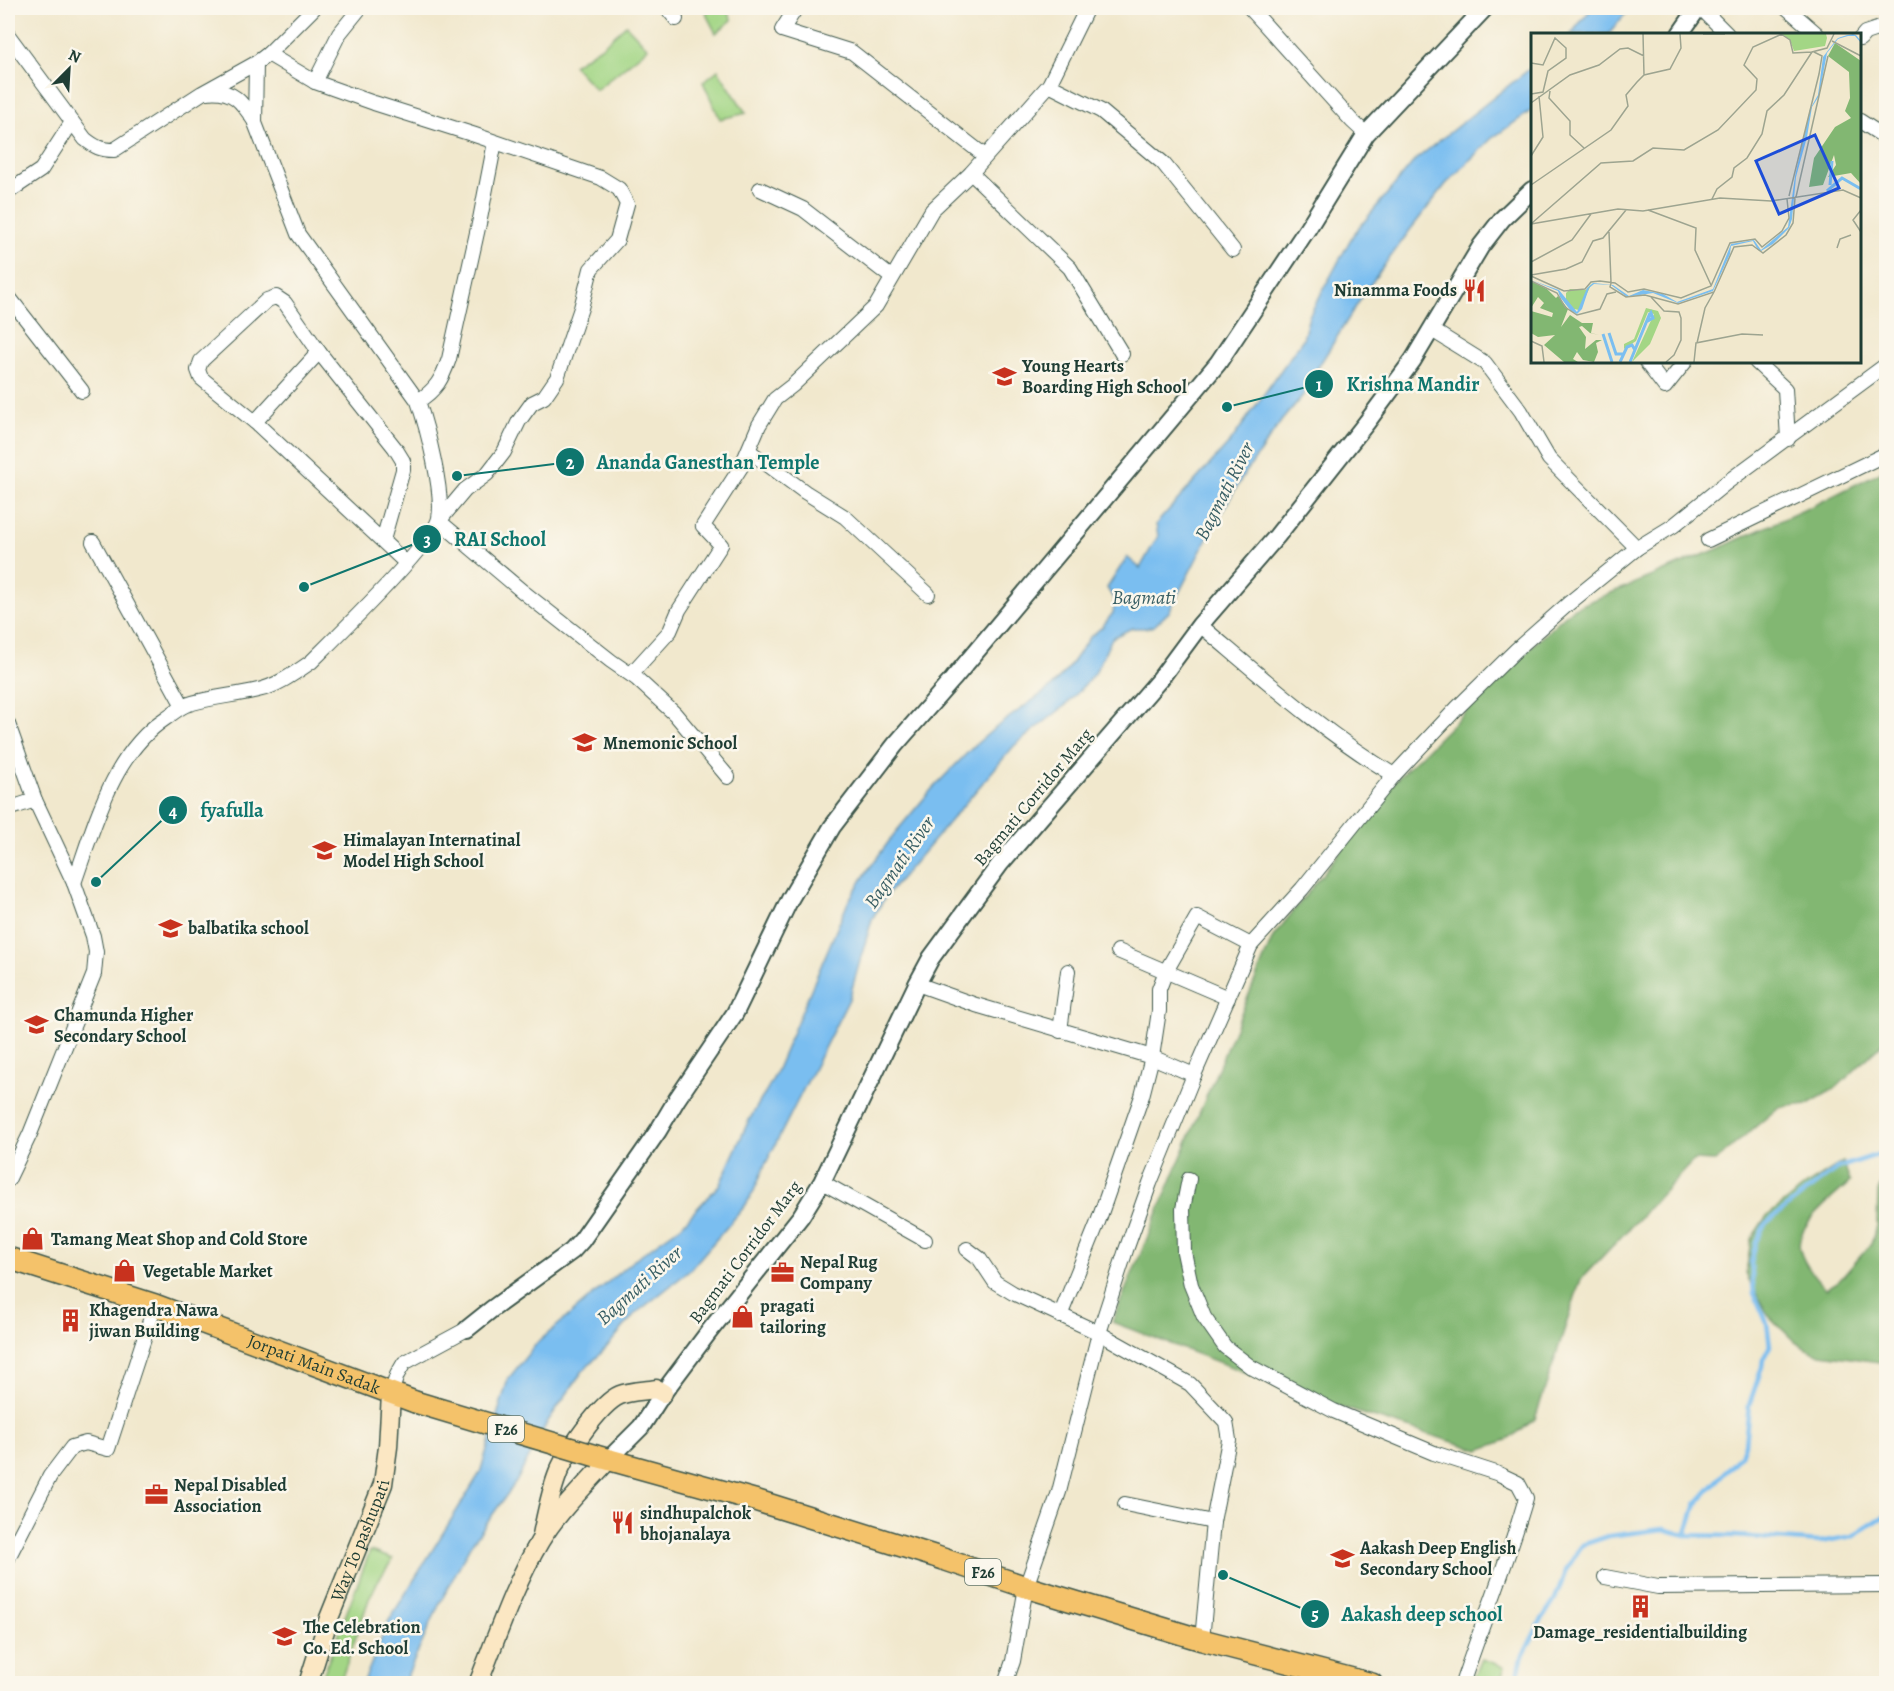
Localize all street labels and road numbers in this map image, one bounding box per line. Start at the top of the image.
street label: Bagmati Corridor Marg [968,723,1098,871]
street label: Bagmati Corridor Marg [683,1176,807,1328]
street label: Jorpati Main Sadak [244,1329,384,1400]
road number: F26 [488,1416,524,1442]
street label: Way To pashupati [325,1478,395,1606]
road number: F26 [965,1559,1001,1585]

